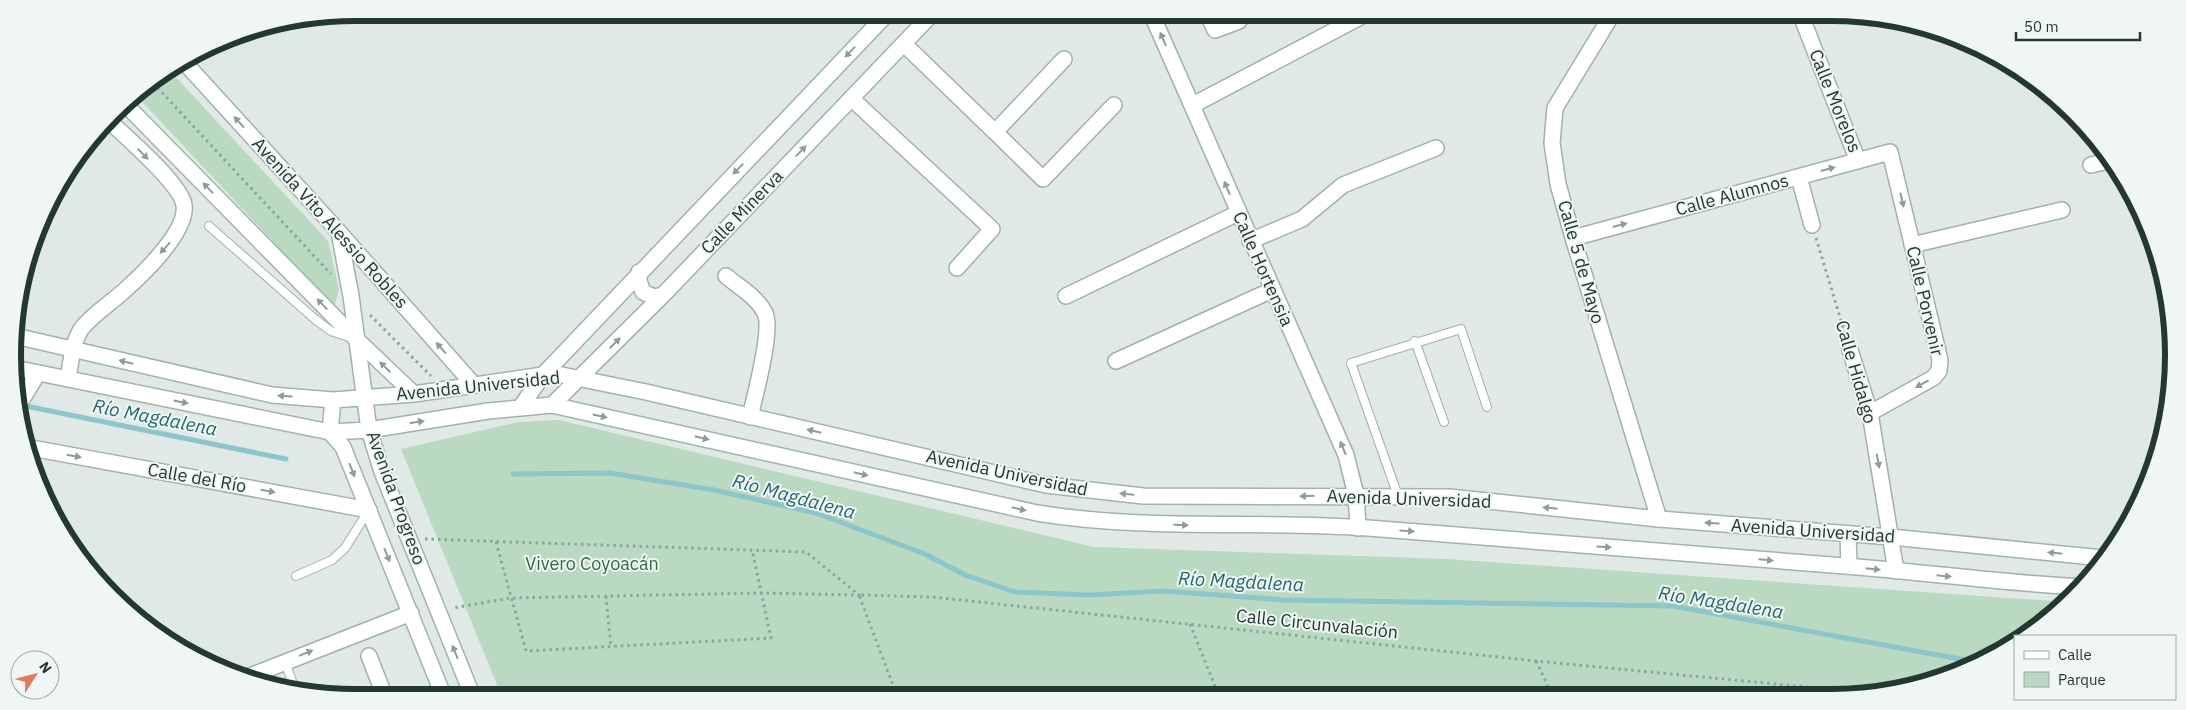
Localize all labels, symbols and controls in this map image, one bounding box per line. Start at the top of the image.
scale bar [2016,10,2140,42]
text: 50 m [2024,17,2059,36]
one-way arrow [1159,32,1167,46]
one-way arrow [844,45,856,57]
street label: Calle Morelos [1804,46,1867,156]
one-way arrow [233,117,245,129]
street label: Avenida Vito Alessio Robles [247,132,413,313]
one-way arrow [795,145,807,157]
one-way arrow [137,148,149,160]
one-way arrow [732,163,744,175]
street label: Calle Minerva [696,164,788,259]
one-way arrow [1820,165,1835,173]
street label: Calle Alumnos [1673,168,1791,221]
one-way arrow [1223,181,1231,195]
one-way arrow [202,182,214,194]
one-way arrow [1898,192,1906,207]
street label: Calle 5 de Mayo [1553,197,1610,326]
street label: Calle Hortensia [1228,208,1299,330]
one-way arrow [1612,221,1628,229]
one-way arrow [159,241,170,254]
street label: Calle Porvenir [1902,244,1949,358]
one-way arrow [316,298,328,310]
street label: Calle Hidalgo [1831,318,1882,426]
one-way arrow [609,337,621,349]
one-way arrow [435,342,447,354]
one-way arrow [118,358,133,366]
one-way arrow [379,361,391,373]
street label: Avenida Universidad [395,365,561,406]
one-way arrow [1915,380,1929,389]
one-way arrow [276,392,292,400]
water label: Río Magdalena [91,393,219,441]
one-way arrow [174,399,190,407]
one-way arrow [592,412,608,420]
one-way arrow [409,418,425,426]
one-way arrow [806,427,821,435]
street label: Avenida Progreso [362,428,431,568]
one-way arrow [695,434,710,442]
one-way arrow [1339,441,1347,455]
street label: Avenida Universidad [924,444,1090,501]
one-way arrow [66,452,82,460]
one-way arrow [1874,453,1882,469]
street label: Calle del Río [146,457,248,498]
one-way arrow [348,463,356,478]
water label: Río Magdalena [730,468,858,524]
one-way arrow [853,470,868,478]
street label: Avenida Universidad [1326,484,1492,513]
one-way arrow [260,488,276,496]
one-way arrow [1119,490,1135,498]
one-way arrow [1299,492,1315,500]
one-way arrow [1542,504,1558,512]
one-way arrow [1012,505,1027,513]
street label: Avenida Universidad [1730,513,1896,548]
one-way arrow [1704,519,1720,527]
one-way arrow [1173,521,1189,529]
one-way arrow [1399,528,1415,536]
one-way arrow [1596,543,1612,551]
one-way arrow [384,548,392,562]
one-way arrow [2046,549,2062,557]
park label: Vivero Coyoacán [525,552,659,575]
one-way arrow [1758,556,1774,564]
one-way arrow [1865,565,1881,573]
water label: Río Magdalena [1177,566,1305,596]
one-way arrow [1937,572,1953,580]
water label: Río Magdalena [1657,580,1785,624]
street label: Calle Circunvalación [1235,604,1399,643]
legend [2014,635,2176,700]
one-way arrow [451,644,459,659]
text: Calle [2058,645,2092,664]
one-way arrow [299,649,313,657]
north arrow [10,650,60,700]
text: N [35,658,56,677]
text: Parque [2058,670,2106,689]

